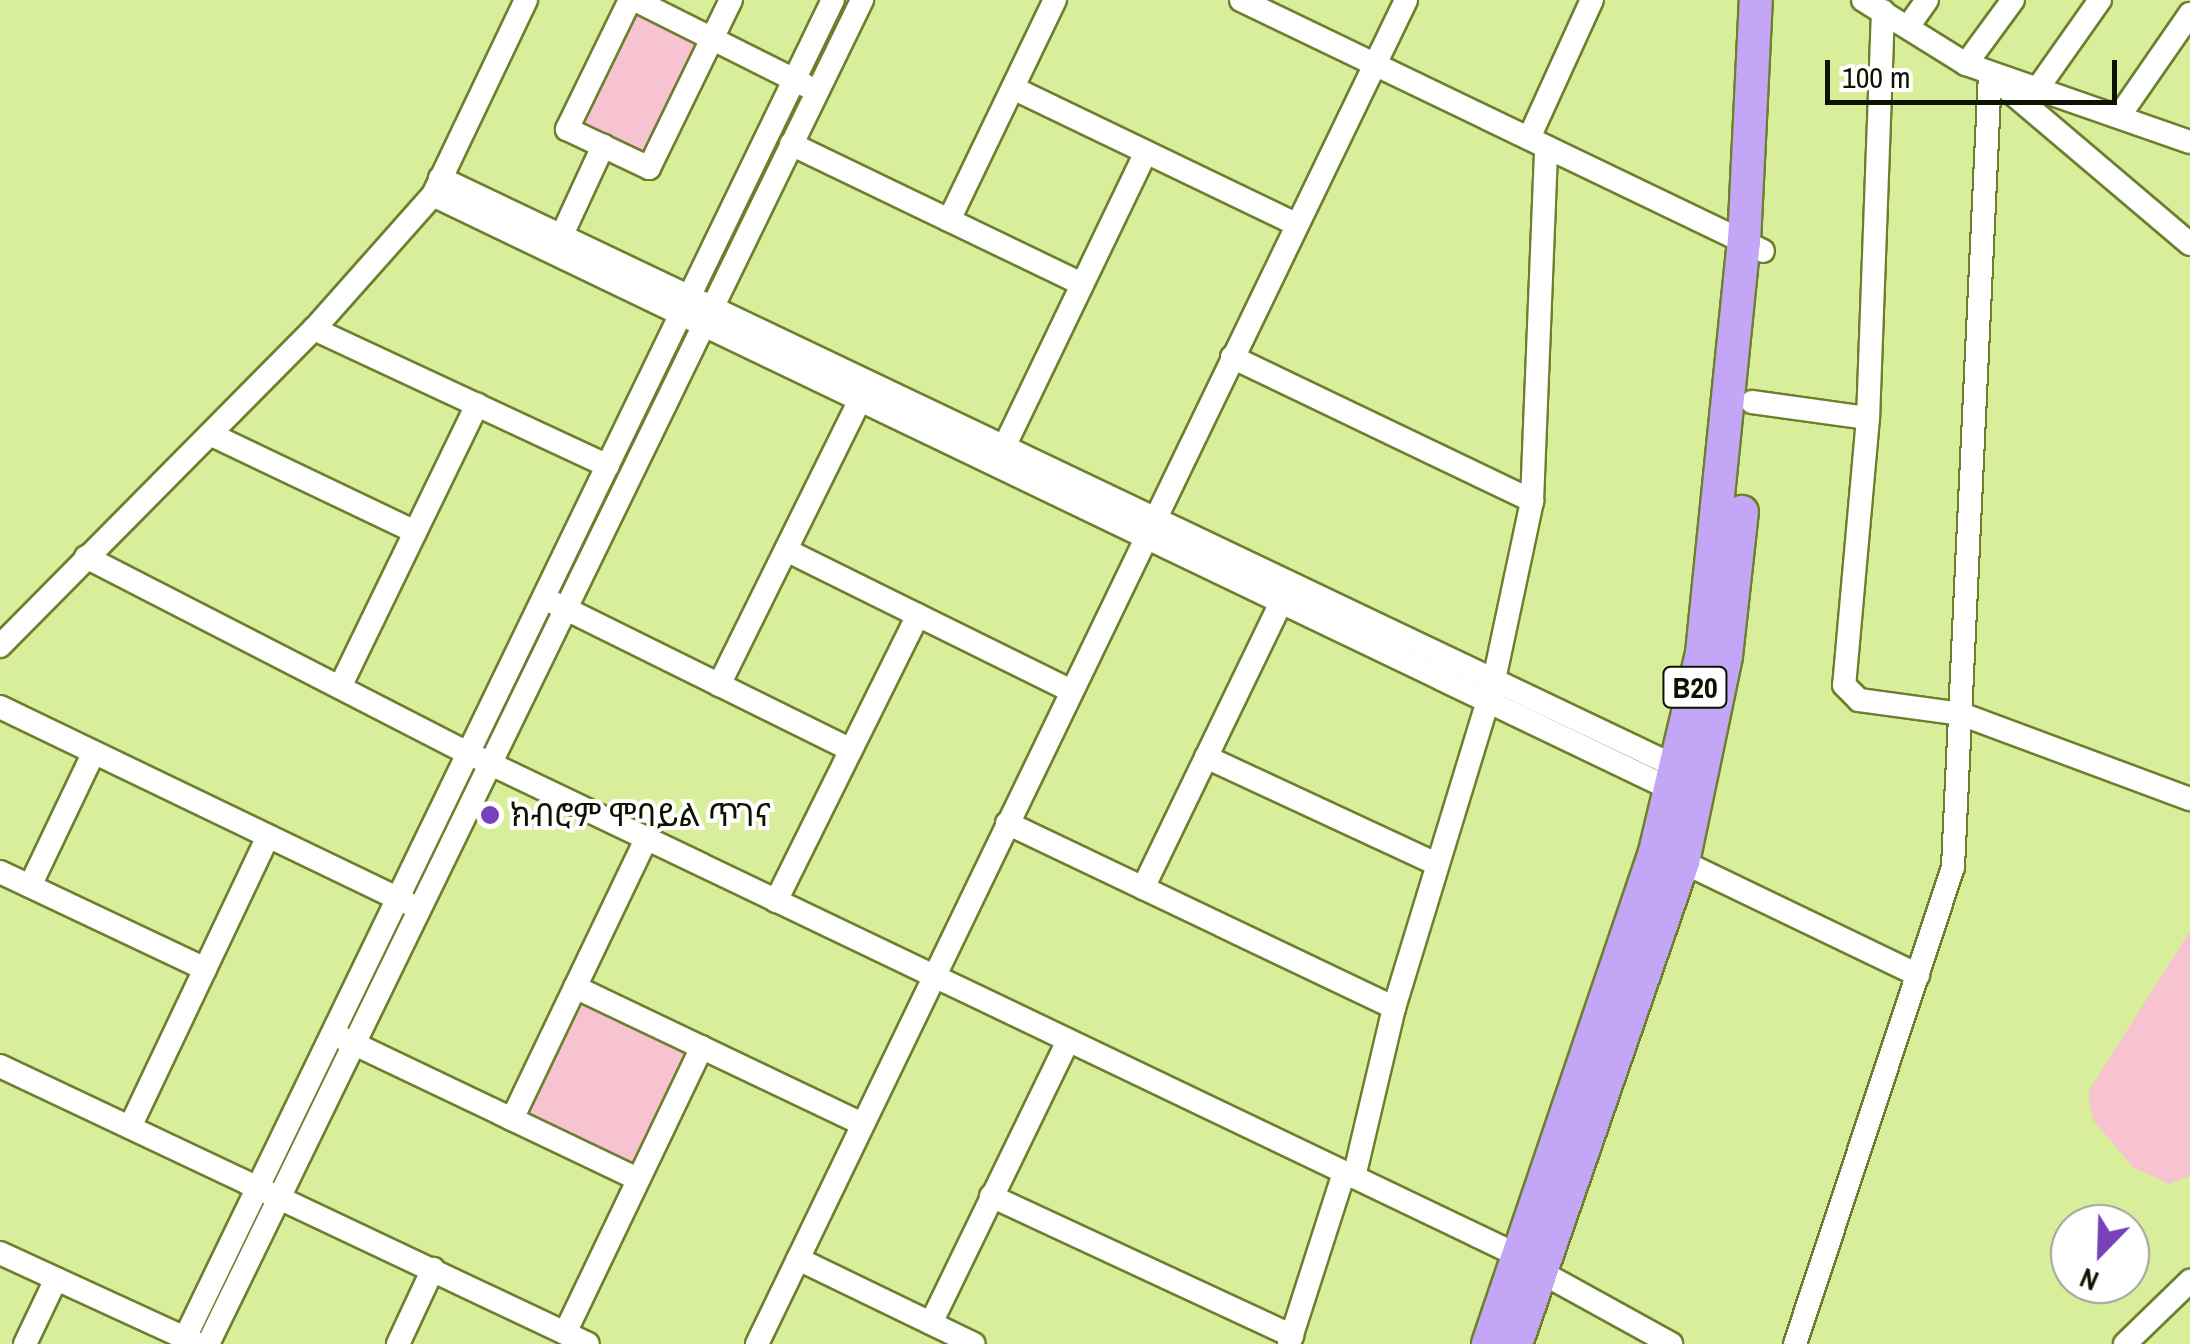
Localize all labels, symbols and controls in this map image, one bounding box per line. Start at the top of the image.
scale bar [1830,40,2122,102]
text: 100 m [1842,57,1910,97]
road number: B20 [1660,662,1730,712]
place label: ክብሮም ሞባይል ጥገና [510,796,771,834]
marker: ክብሮም ሞባይል ጥገና [479,804,501,826]
north arrow [2050,1204,2150,1304]
text: N [2074,1259,2104,1301]

